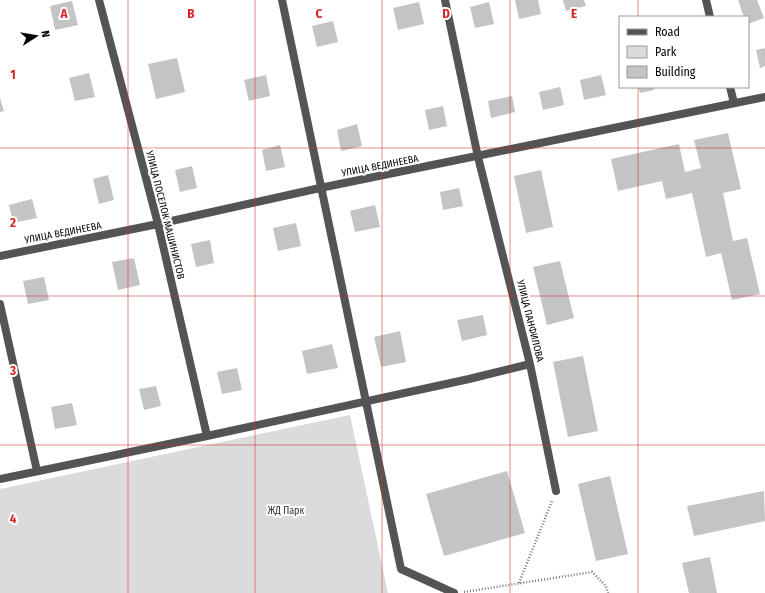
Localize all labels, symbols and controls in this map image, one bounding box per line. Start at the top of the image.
text: A [59,6,68,21]
text: B [187,6,195,21]
text: C [316,6,323,21]
text: D [442,6,450,21]
text: E [571,6,577,21]
north arrow [16,16,56,56]
legend [619,16,749,88]
text: Road [655,25,680,39]
text: N [38,29,52,39]
text: Park [655,45,677,59]
text: Building [655,65,696,79]
text: 1 [10,67,16,82]
street label: УЛИЦА ПОСЕЛОК МАШИНИСТОВ [143,149,187,281]
street label: УЛИЦА ВЕДИНЕЕВА [339,153,420,180]
text: 2 [9,215,16,230]
street label: УЛИЦА ВЕДИНЕЕВА [22,220,103,247]
street label: УЛИЦА ПАНФИЛОВА [514,278,546,364]
text: 3 [9,363,16,378]
park label: ЖД Парк [268,505,304,517]
text: 4 [10,511,17,526]

